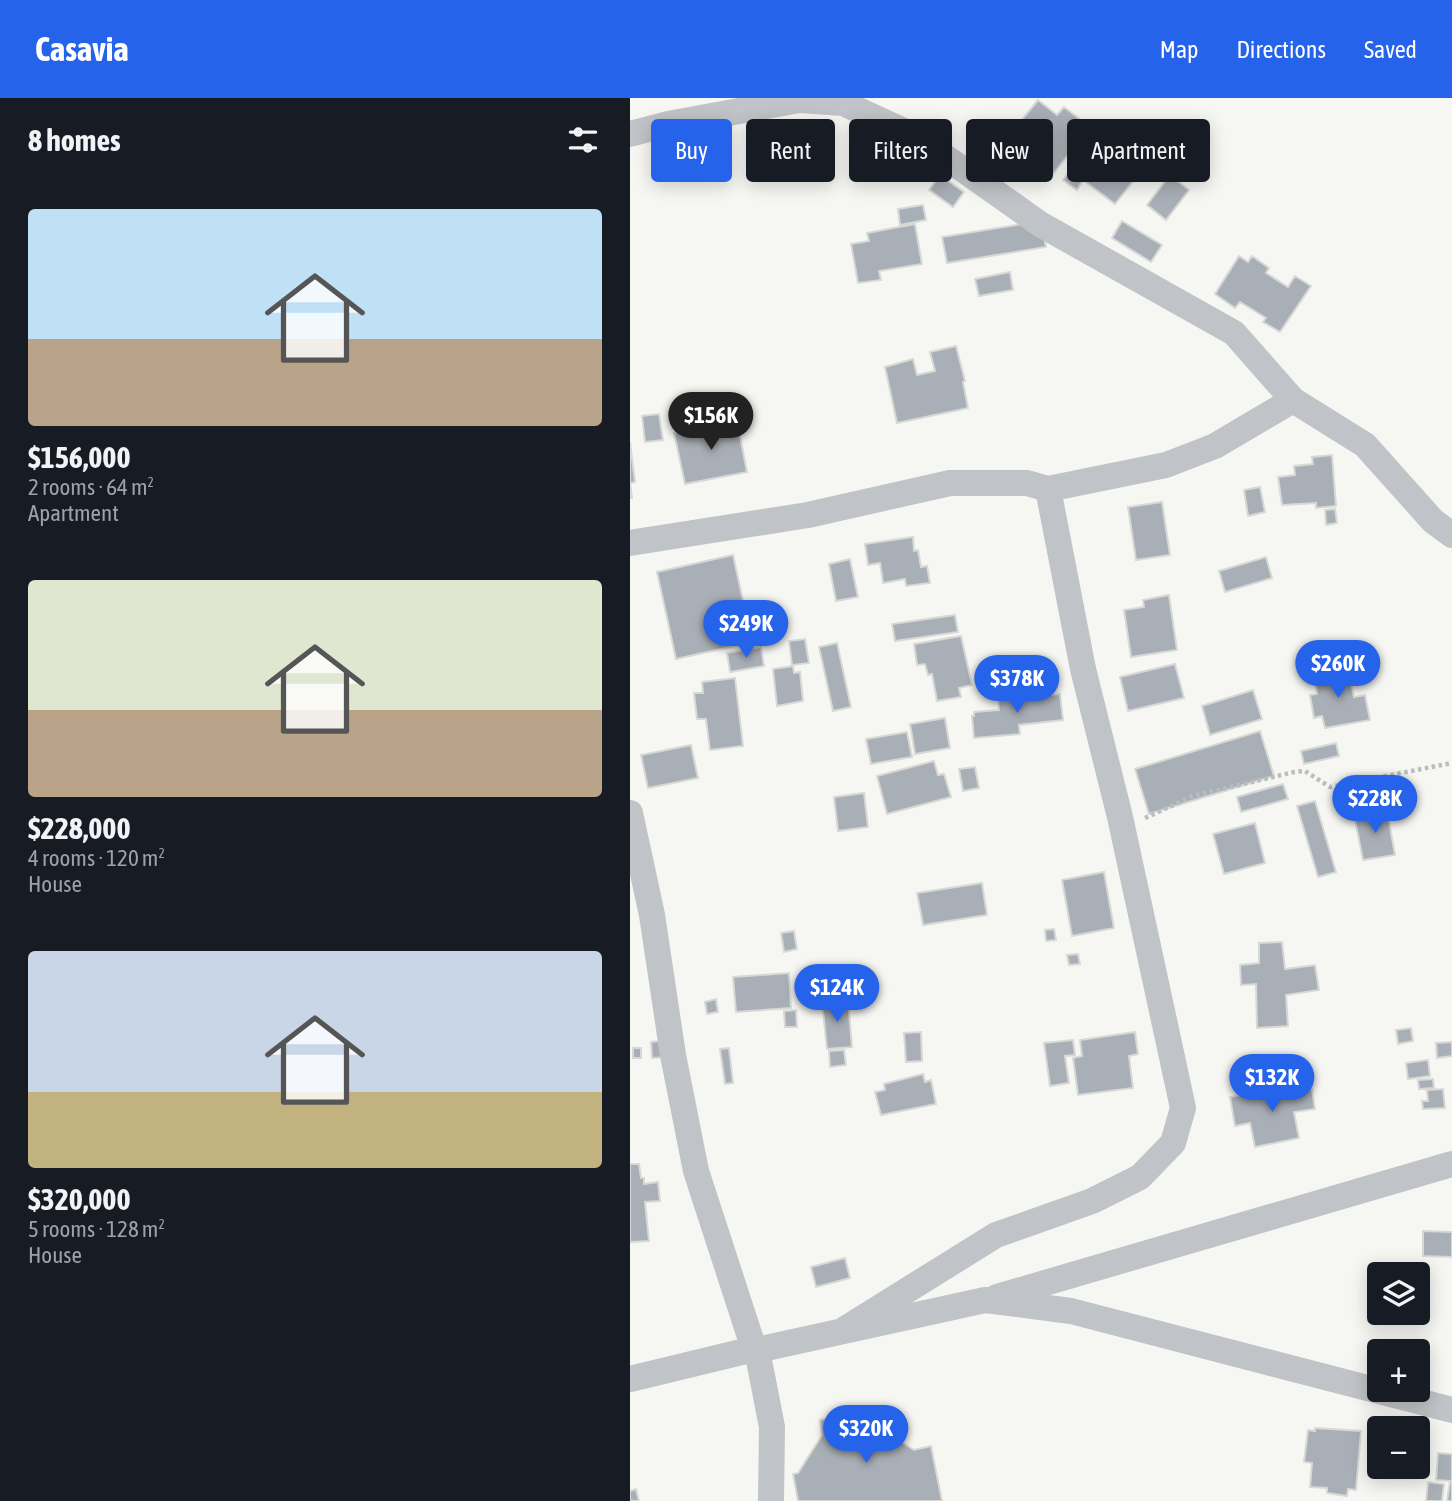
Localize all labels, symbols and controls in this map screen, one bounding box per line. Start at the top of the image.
text: Casavia [35,30,129,68]
text: Map [1160,36,1198,63]
text: Directions [1236,36,1326,63]
text: Saved [1364,36,1417,63]
chip: Buy [651,119,732,182]
chip: Rent [746,119,835,182]
chip: Filters [849,119,952,182]
chip: New [966,119,1053,182]
chip: Apartment [1067,119,1210,182]
icon: filters [564,121,602,159]
text: 8 homes [28,123,121,157]
icon: home [252,255,378,381]
pin: $156K [662,392,760,452]
text: $156K [684,402,738,428]
text: $156,000 [28,440,131,474]
text: 2 rooms · 64 m² [28,474,154,500]
text: Apartment [28,500,119,526]
pin: $249K [697,601,795,660]
text: $249K [719,610,773,636]
icon: home [252,626,378,752]
pin: $260K [1289,640,1387,700]
text: $260K [1311,650,1365,676]
pin: $378K [968,656,1066,715]
text: $378K [990,665,1044,691]
pin: $228K [1326,776,1424,835]
text: $228K [1348,785,1402,811]
text: $228,000 [28,811,131,845]
text: 4 rooms · 120 m² [28,845,165,871]
text: House [28,871,82,897]
pin: $124K [788,964,886,1024]
text: $124K [810,974,864,1000]
icon: home [252,997,378,1123]
pin: $132K [1223,1054,1321,1114]
text: $132K [1245,1064,1299,1090]
text: $320,000 [28,1182,131,1216]
text: 5 rooms · 128 m² [28,1216,165,1242]
text: House [28,1242,82,1268]
map controls [1367,1262,1430,1479]
button: layers [1367,1262,1430,1325]
button: + [1367,1339,1430,1402]
pin: $320K [817,1406,915,1465]
text: $320K [839,1415,893,1441]
button: − [1367,1416,1430,1479]

